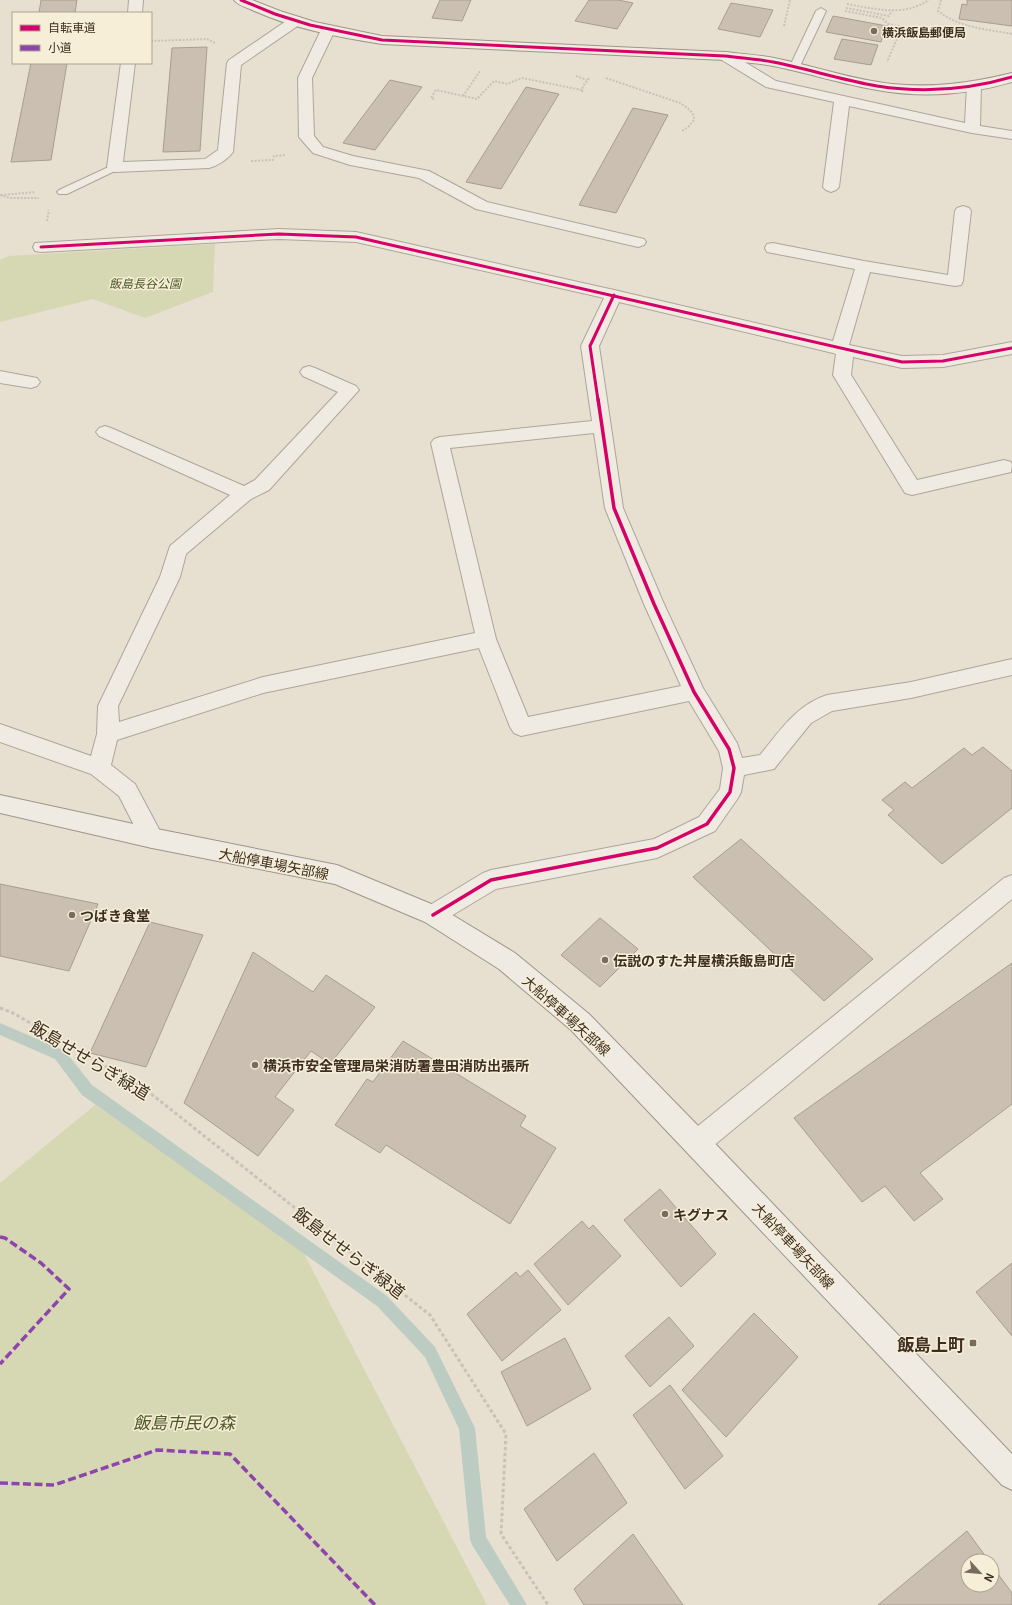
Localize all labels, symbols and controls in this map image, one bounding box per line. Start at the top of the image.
legend [12,12,152,64]
text: 自転車道 [48,18,96,35]
place label: 横浜飯島郵便局 [882,23,966,40]
marker: 横浜飯島郵便局 [869,26,879,36]
text: 小道 [48,38,72,55]
park label: 飯島長谷公園 [109,274,183,291]
street label: 大船停車場矢部線 [217,842,331,884]
place label: つばき食堂 [80,905,150,925]
marker: つばき食堂 [67,910,77,920]
place label: 伝説のすた丼屋横浜飯島町店 [613,950,795,970]
marker: 伝説のすた丼屋横浜飯島町店 [600,955,610,965]
street label: 大船停車場矢部線 [519,970,615,1060]
street label: 飯島せせらぎ緑道 [26,1013,156,1105]
place label: 横浜市安全管理局栄消防署豊田消防出張所 [263,1055,529,1075]
marker: 横浜市安全管理局栄消防署豊田消防出張所 [250,1060,260,1070]
street label: 大船停車場矢部線 [748,1197,840,1293]
street label: 飯島せせらぎ緑道 [289,1200,411,1304]
place label: キグナス [673,1204,729,1224]
marker: キグナス [660,1209,670,1219]
place label: 飯島上町 [897,1331,965,1356]
marker: 飯島上町 [968,1338,978,1348]
park label: 飯島市民の森 [133,1409,237,1434]
north arrow [960,1553,1000,1593]
text: N [981,1571,999,1585]

